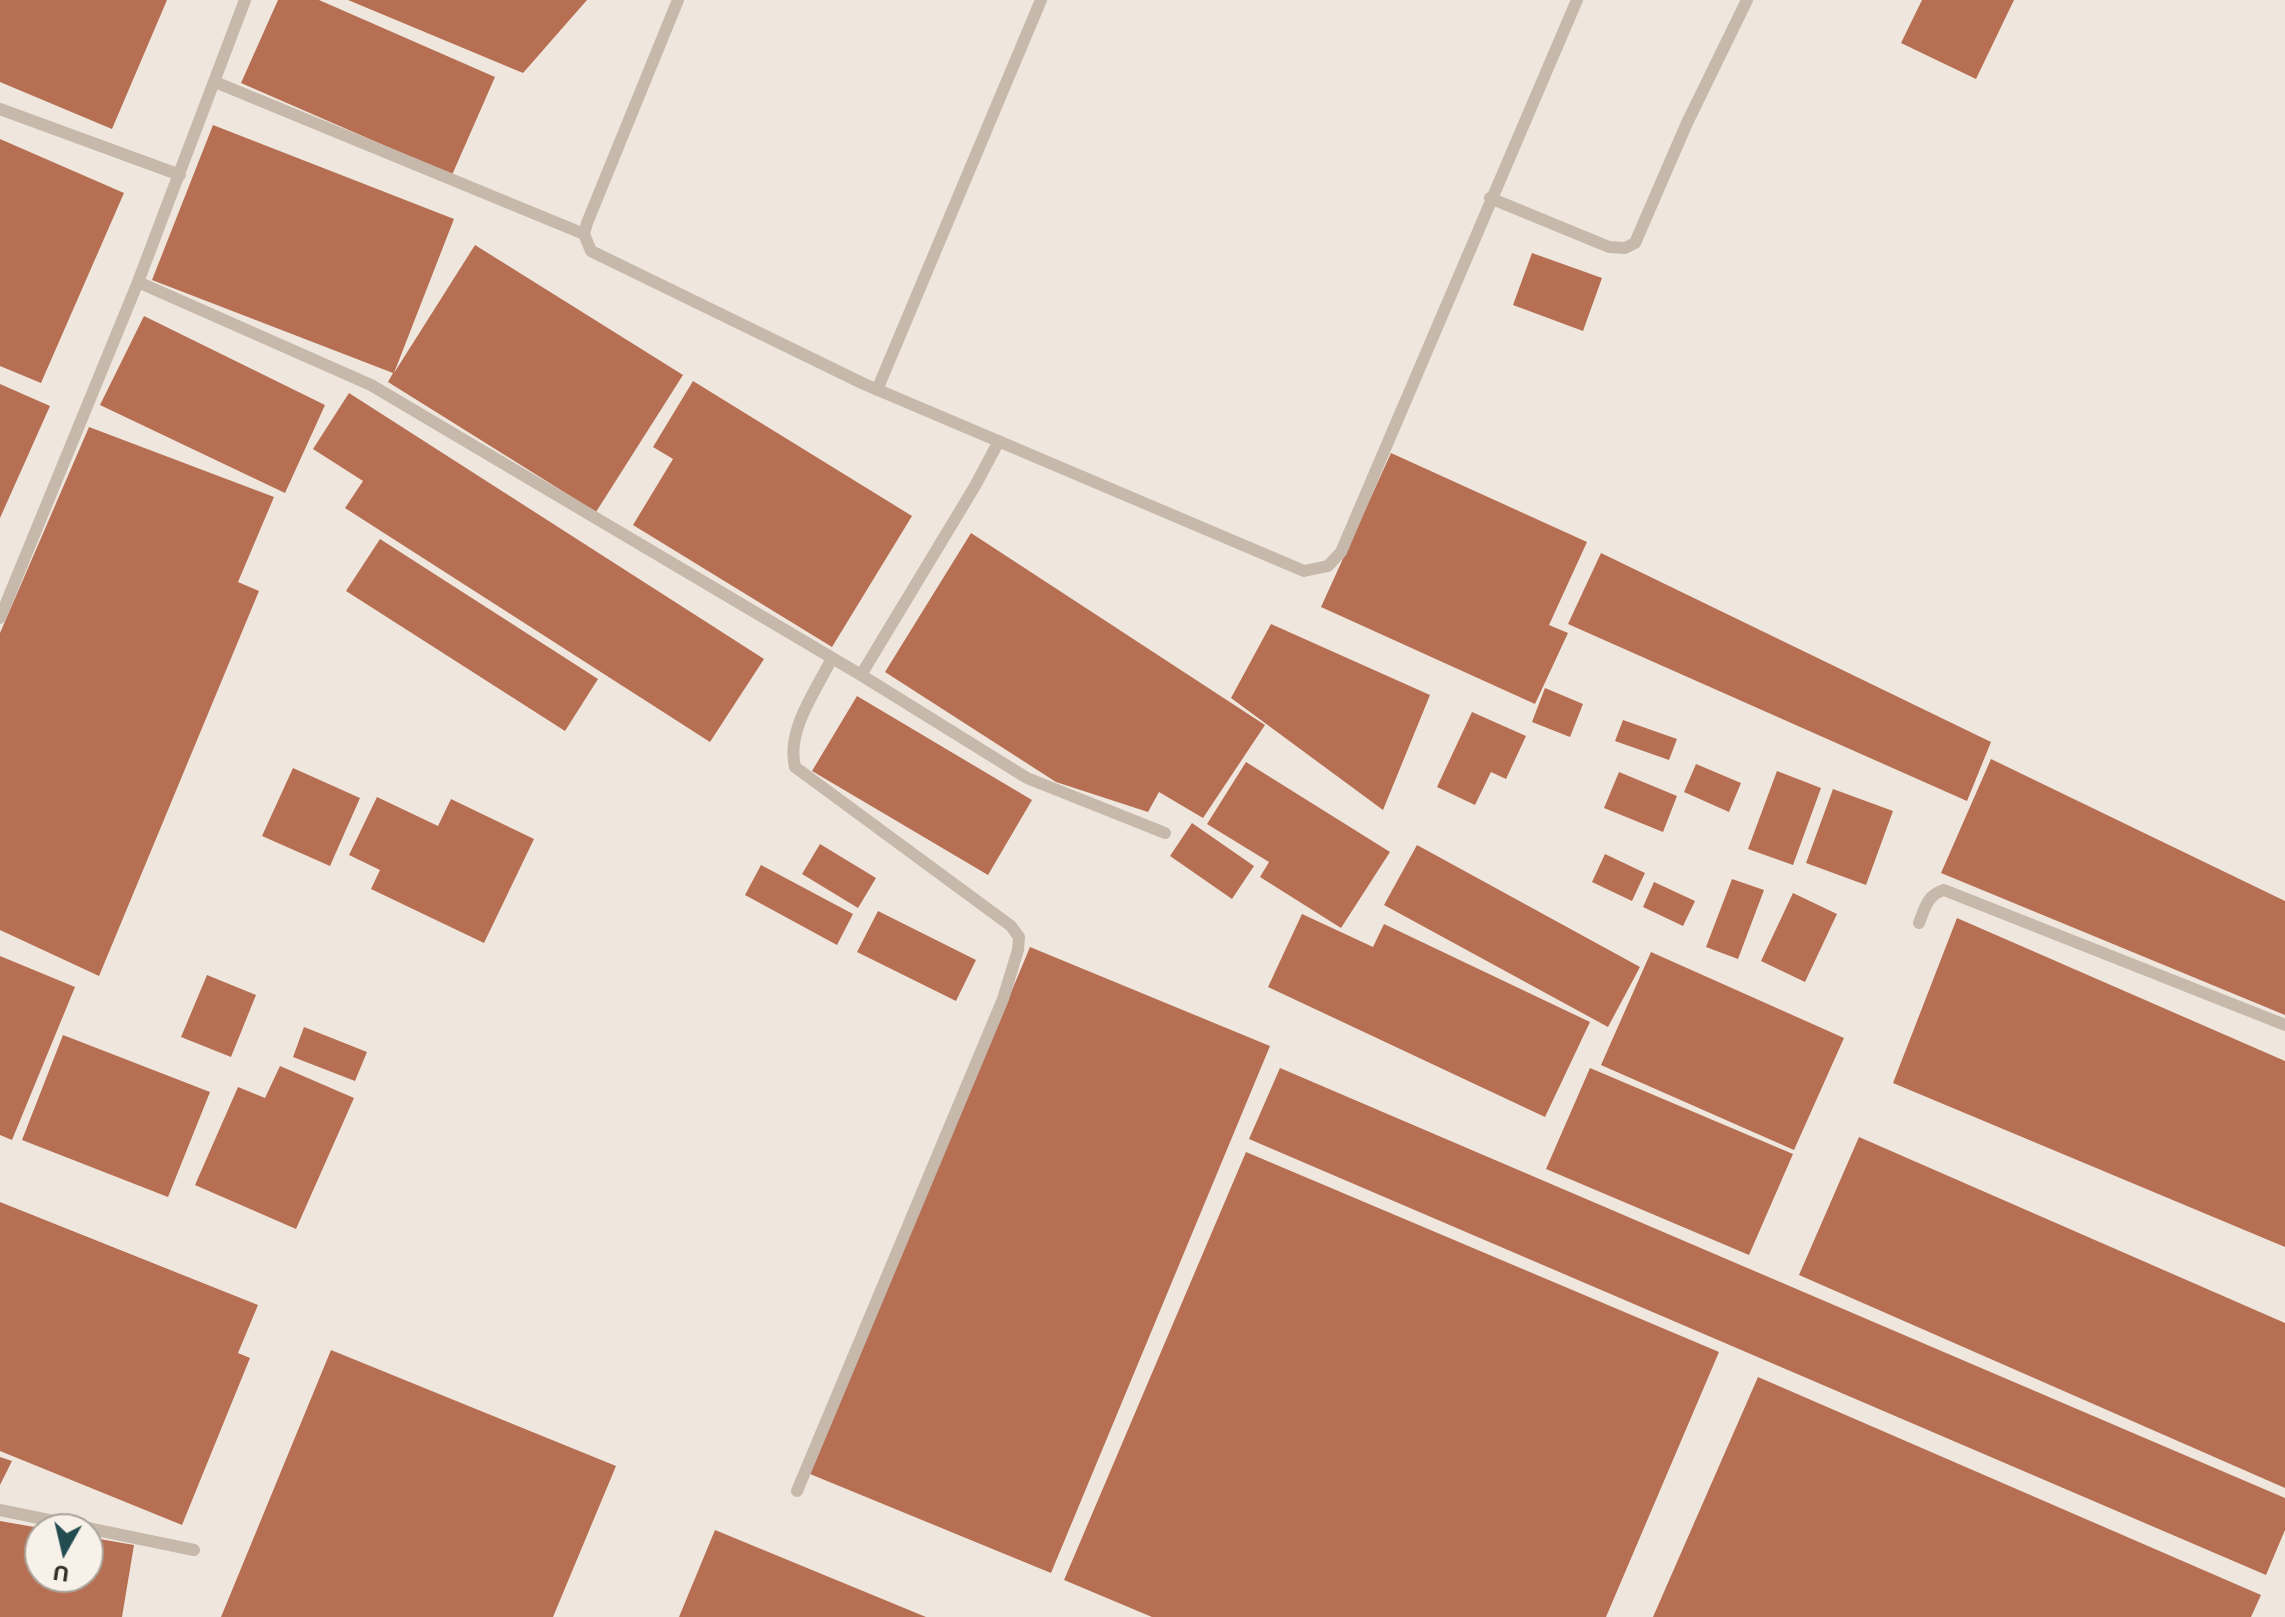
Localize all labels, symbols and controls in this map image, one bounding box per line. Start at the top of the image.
north arrow [24,1513,104,1593]
text: U [51,1559,71,1591]

